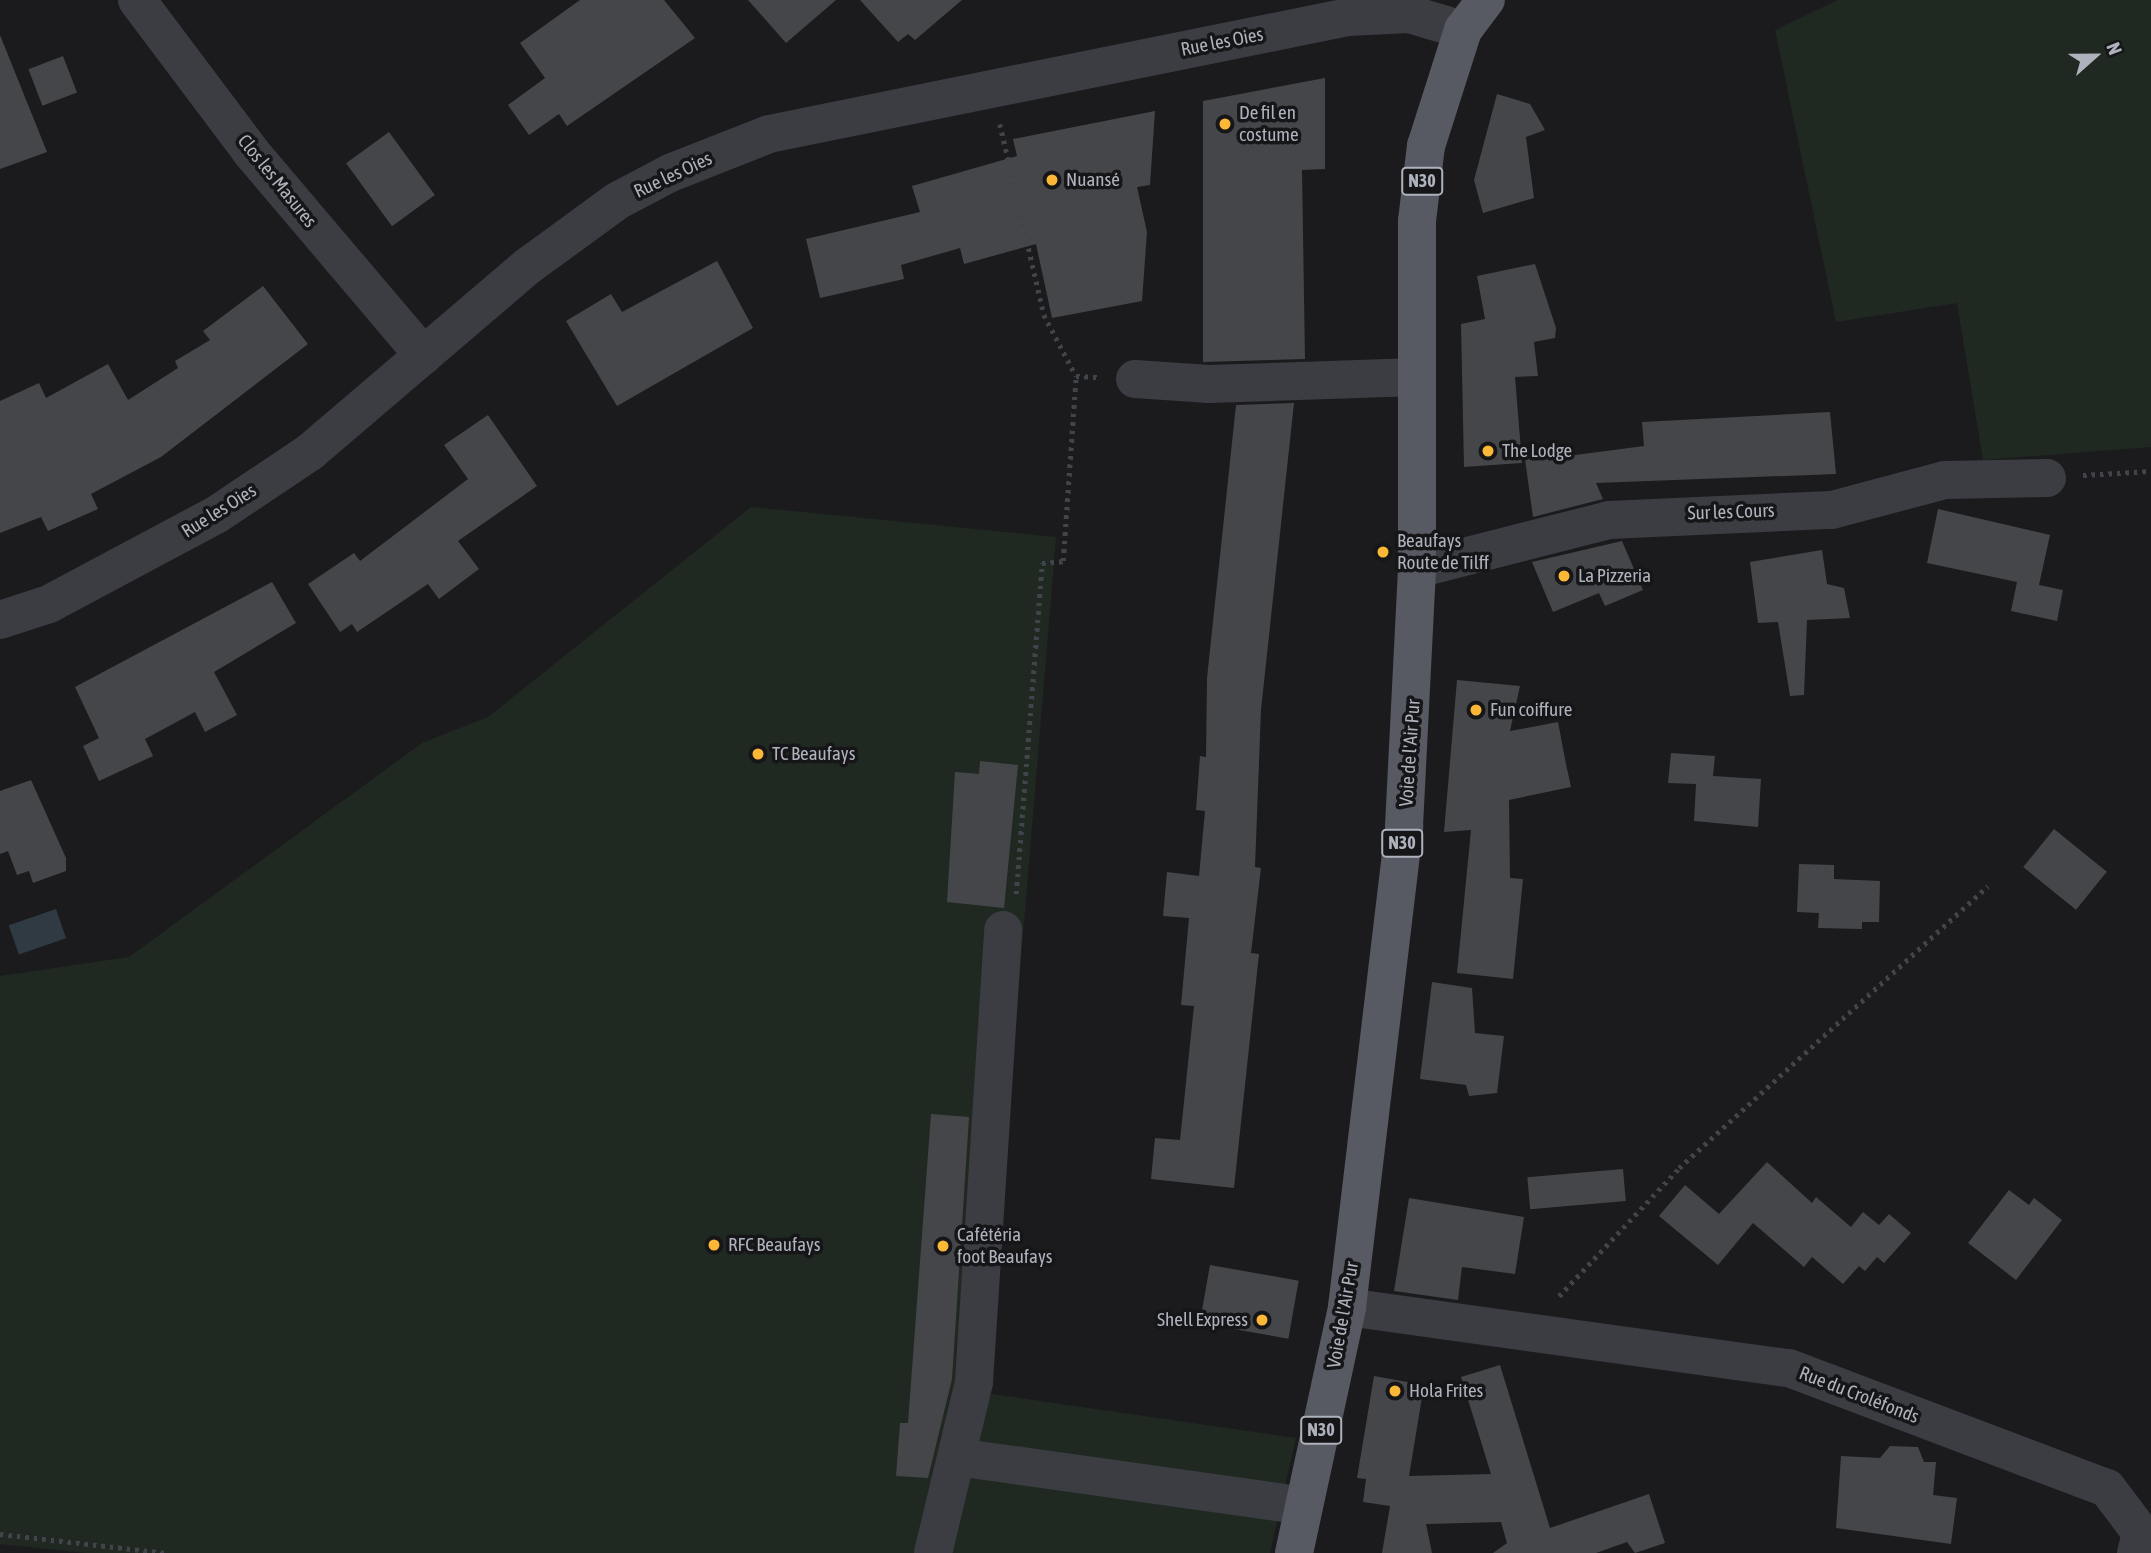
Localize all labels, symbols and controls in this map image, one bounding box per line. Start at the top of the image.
north arrow [2060,21,2130,91]
street label: Rue les Oies [1179,23,1265,61]
text: N [2102,39,2127,58]
place label: De fil en costume [1239,102,1299,146]
marker: De fil en costume [1217,116,1233,132]
street label: Clos les Masures [233,130,321,232]
street label: Rue les Oies [630,147,716,203]
road number: N30 [1401,166,1443,196]
place label: Nuansé [1066,169,1120,191]
marker: Nuansé [1044,172,1060,188]
place label: The Lodge [1502,440,1572,462]
marker: The Lodge [1480,443,1496,459]
street label: Rue les Oies [178,479,260,543]
street label: Sur les Cours [1687,499,1775,525]
place label: Beaufays Route de Tilff [1397,530,1489,574]
marker: Beaufays Route de Tilff [1375,544,1391,560]
place label: La Pizzeria [1578,565,1651,587]
marker: La Pizzeria [1556,568,1572,584]
street label: Voie de l'Air Pur [1395,699,1425,807]
place label: Fun coiffure [1490,699,1572,721]
marker: Fun coiffure [1468,702,1484,718]
place label: TC Beaufays [772,743,855,765]
marker: TC Beaufays [750,746,766,762]
road number: N30 [1381,828,1423,858]
place label: Cafétéria foot Beaufays [957,1224,1052,1268]
place label: RFC Beaufays [728,1234,821,1256]
marker: RFC Beaufays [706,1237,722,1253]
marker: Cafétéria foot Beaufays [935,1238,951,1254]
street label: Voie de l'Air Pur [1322,1260,1364,1370]
place label: Shell Express [1157,1309,1248,1331]
marker: Shell Express [1254,1312,1270,1328]
street label: Rue du Croléfonds [1796,1362,1922,1428]
place label: Hola Frites [1409,1380,1483,1402]
marker: Hola Frites [1387,1383,1403,1399]
road number: N30 [1300,1415,1342,1444]

